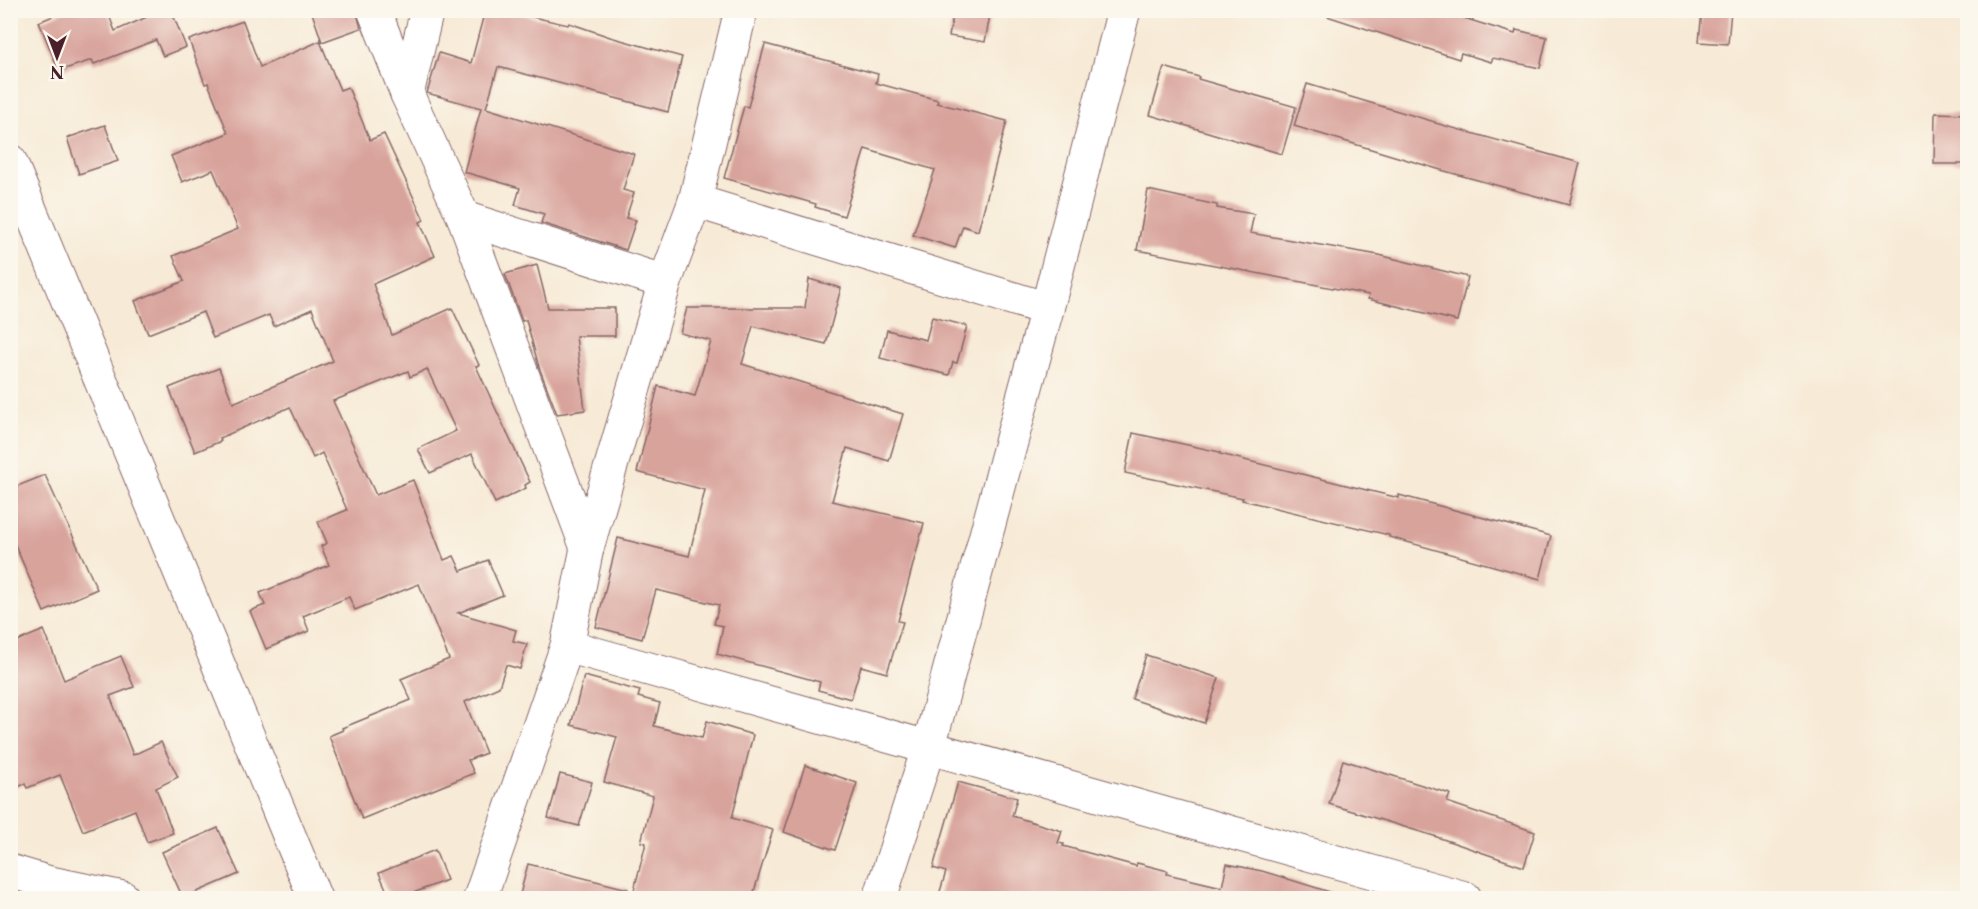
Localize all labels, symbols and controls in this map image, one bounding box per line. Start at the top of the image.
north arrow [27,27,87,87]
text: N [50,62,64,82]

